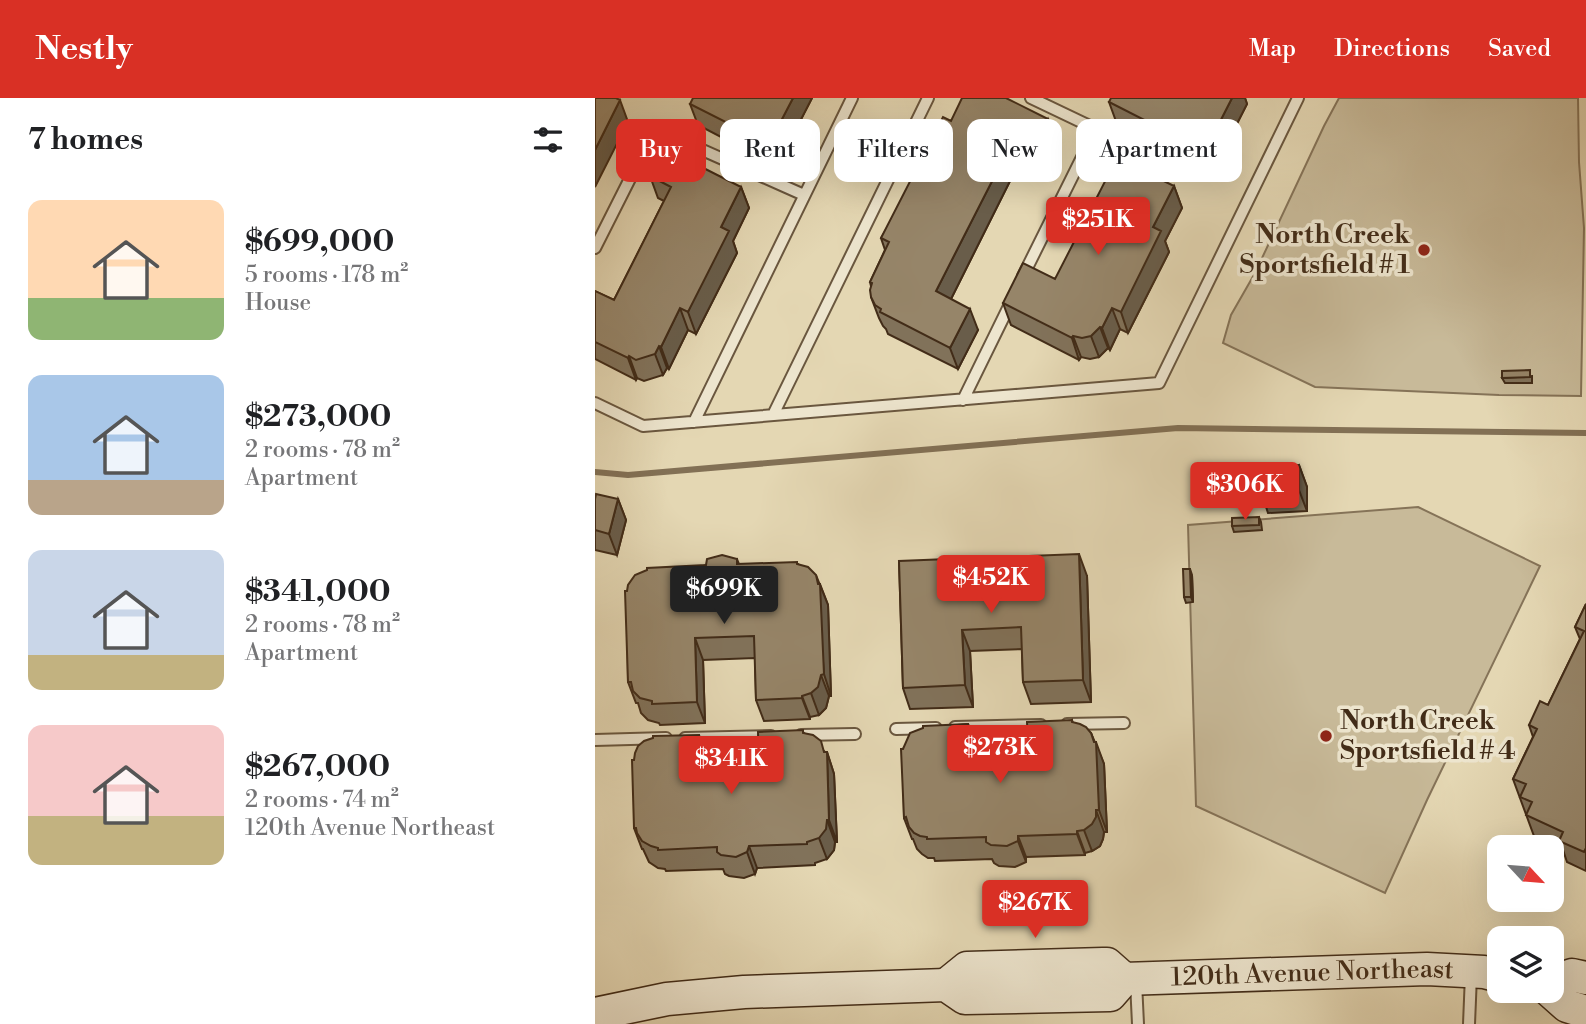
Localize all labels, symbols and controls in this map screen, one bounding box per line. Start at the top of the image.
text: Nestly [35,29,133,70]
text: Map [1249,34,1296,64]
text: Directions [1334,34,1450,64]
text: Saved [1488,34,1551,64]
chip: Buy [616,119,706,182]
chip: Rent [720,119,820,182]
chip: Filters [834,119,953,182]
chip: New [967,119,1062,182]
chip: Apartment [1076,119,1242,182]
text: 7 homes [28,121,143,159]
icon: filters [529,121,567,159]
pin: $251K [1049,198,1147,257]
text: $251K [1062,206,1134,234]
place label: North Creek Sportsfield # 1 [1239,219,1411,281]
text: $699,000 [245,223,394,261]
icon: home [84,228,168,312]
marker: North Creek Sportsfield # 1 [1416,242,1432,258]
text: 5 rooms · 178 m² [245,261,408,289]
text: House [245,289,311,317]
text: $273,000 [245,398,391,436]
icon: home [84,403,168,487]
text: 2 rooms · 78 m² [245,436,400,464]
pin: $306K [1196,462,1294,522]
text: Apartment [245,464,358,492]
text: $306K [1206,471,1284,499]
pin: $452K [942,556,1040,615]
text: $452K [953,564,1029,592]
pin: $699K [675,566,773,626]
text: $341,000 [245,573,391,611]
text: $699K [686,575,762,603]
icon: home [84,578,168,662]
text: 2 rooms · 78 m² [245,611,400,639]
text: Apartment [245,639,358,667]
place label: North Creek Sportsfield # 4 [1340,705,1516,767]
pin: $273K [951,726,1049,785]
marker: North Creek Sportsfield # 4 [1318,728,1334,744]
text: $273K [963,734,1037,762]
pin: $341K [682,736,780,796]
text: $341K [695,745,767,773]
text: $267,000 [245,748,390,786]
icon: home [84,753,168,837]
text: 2 rooms · 74 m² [245,786,399,814]
text: 120th Avenue Northeast [245,814,495,842]
north arrow [1487,835,1565,912]
map controls [1487,835,1564,1003]
pin: $267K [986,880,1084,940]
text: $267K [998,889,1072,917]
button: layers [1487,926,1564,1003]
street label: 120th Avenue Northeast [1170,953,1454,993]

